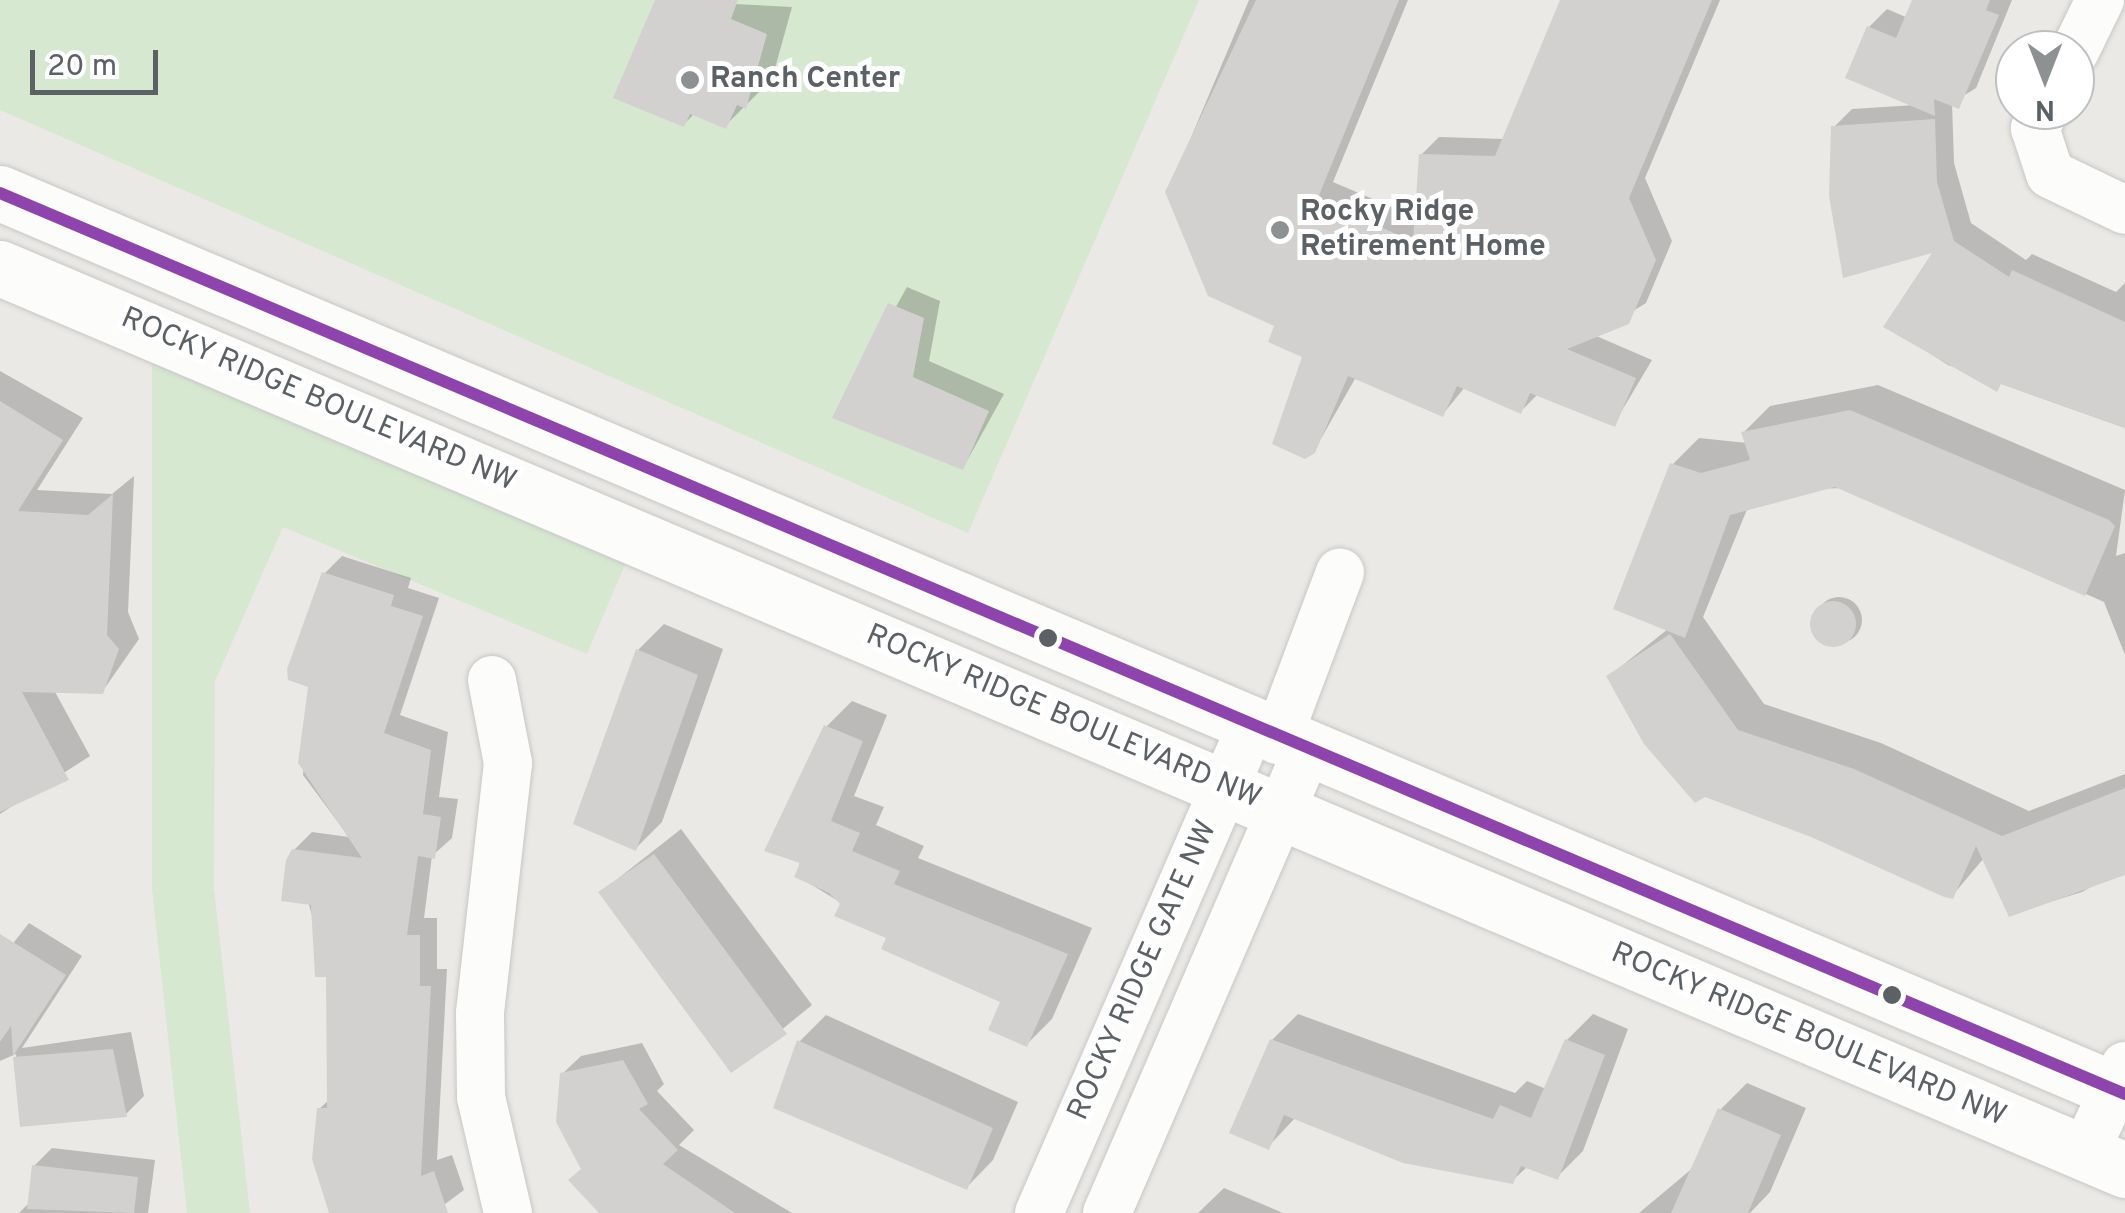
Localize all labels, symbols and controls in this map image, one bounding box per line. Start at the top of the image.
scale bar [35,30,162,92]
north arrow [1995,30,2095,130]
text: 20 m [47,49,117,86]
place label: Ranch Center [710,62,900,98]
marker: Ranch Center [679,69,701,91]
text: N [2035,90,2055,126]
place label: Rocky Ridge Retirement Home [1300,195,1546,266]
marker: Rocky Ridge Retirement Home [1269,219,1291,241]
street label: ROCKY RIDGE BOULEVARD NW [115,301,521,501]
street label: ROCKY RIDGE BOULEVARD NW [860,618,1266,818]
unlabelled marker [1038,628,1058,648]
street label: ROCKY RIDGE GATE NW [1061,815,1227,1127]
street label: ROCKY RIDGE BOULEVARD NW [1605,936,2011,1136]
unlabelled marker [1882,985,1902,1005]

